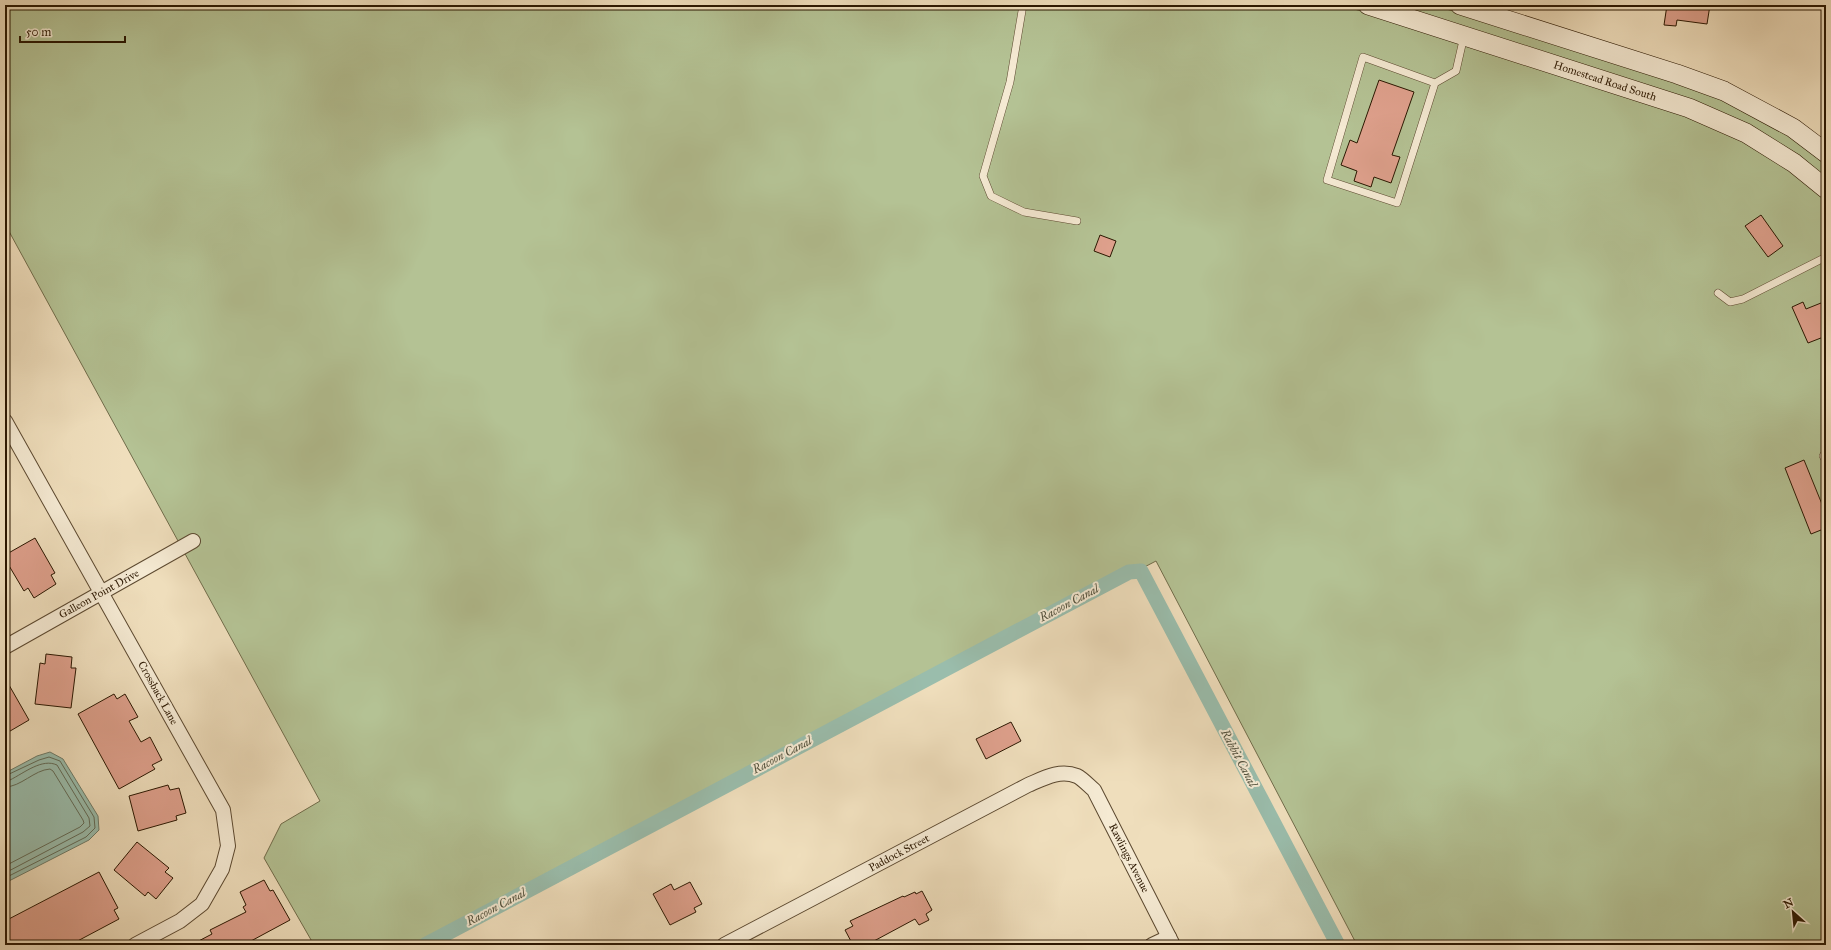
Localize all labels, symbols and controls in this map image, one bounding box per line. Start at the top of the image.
scale bar [20,18,125,44]
text: 50 m [26,25,51,39]
street label: Homestead Road South [1552,58,1658,104]
street label: Galleon Point Drive [57,566,142,621]
water label: Racoon Canal [1036,581,1103,625]
street label: Crossback Lane [135,659,181,727]
water label: Rabbit Canal [1218,726,1261,791]
water label: Racoon Canal [749,733,816,777]
street label: Rawlings Avenue [1106,821,1152,895]
street label: Paddock Street [866,832,932,874]
water label: Racoon Canal [463,885,530,929]
north arrow [1773,892,1813,932]
text: N [1782,895,1796,911]

